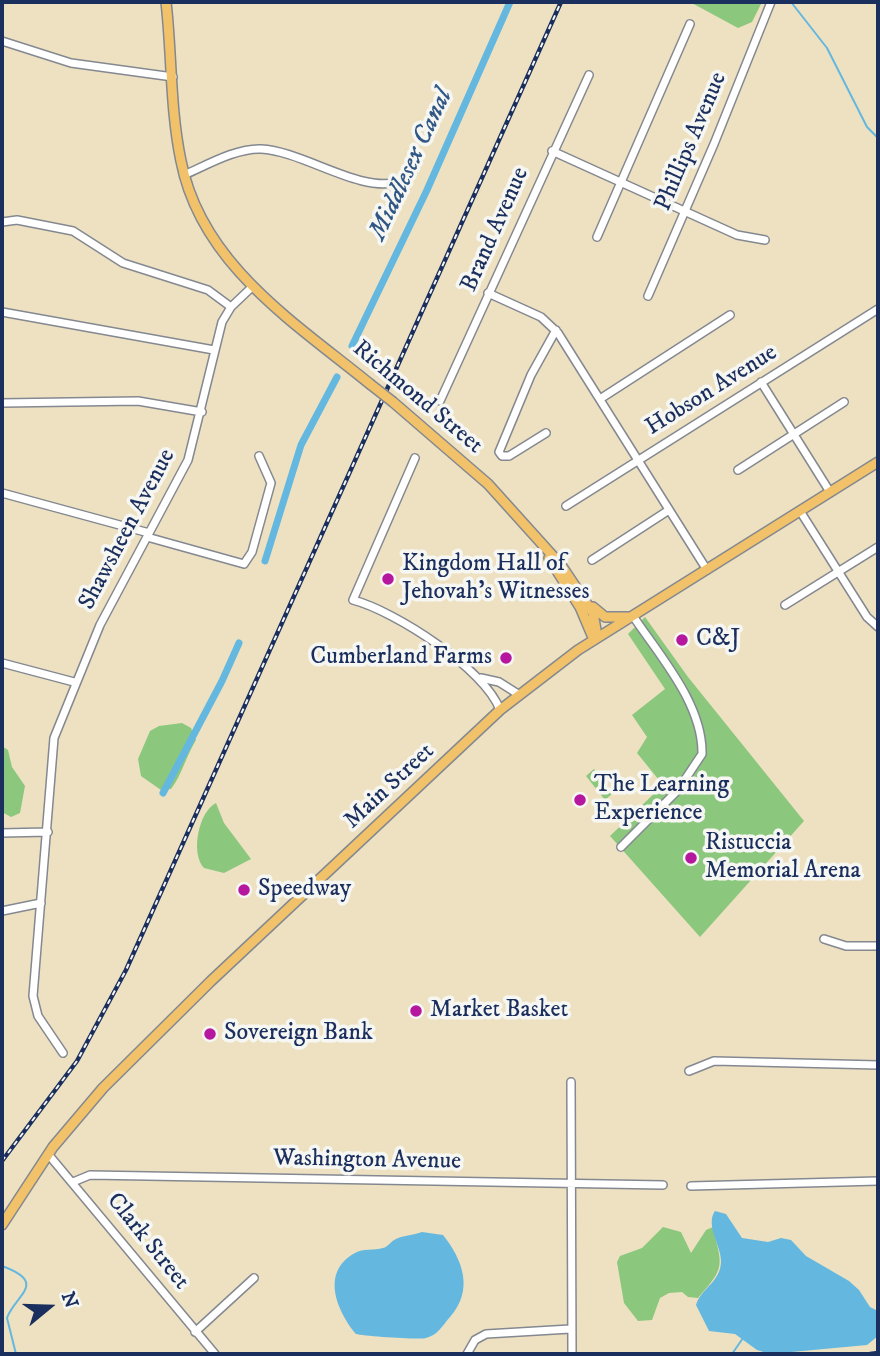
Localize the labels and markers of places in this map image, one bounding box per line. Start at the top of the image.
place label: Kingdom Hall of Jehovah's Witnesses [402,551,590,607]
marker: Kingdom Hall of Jehovah's Witnesses [380,571,396,587]
place label: C&J [696,626,740,654]
marker: C&J [674,632,690,648]
place label: Cumberland Farms [310,644,492,672]
marker: Cumberland Farms [498,650,514,666]
place label: The Learning Experience [594,772,729,828]
marker: The Learning Experience [572,792,588,808]
place label: Ristuccia Memorial Arena [705,830,861,886]
marker: Ristuccia Memorial Arena [683,850,699,866]
place label: Speedway [258,876,351,904]
marker: Speedway [236,882,252,898]
place label: Market Basket [430,997,568,1025]
marker: Market Basket [408,1003,424,1019]
place label: Sovereign Bank [224,1020,373,1048]
marker: Sovereign Bank [202,1026,218,1042]

